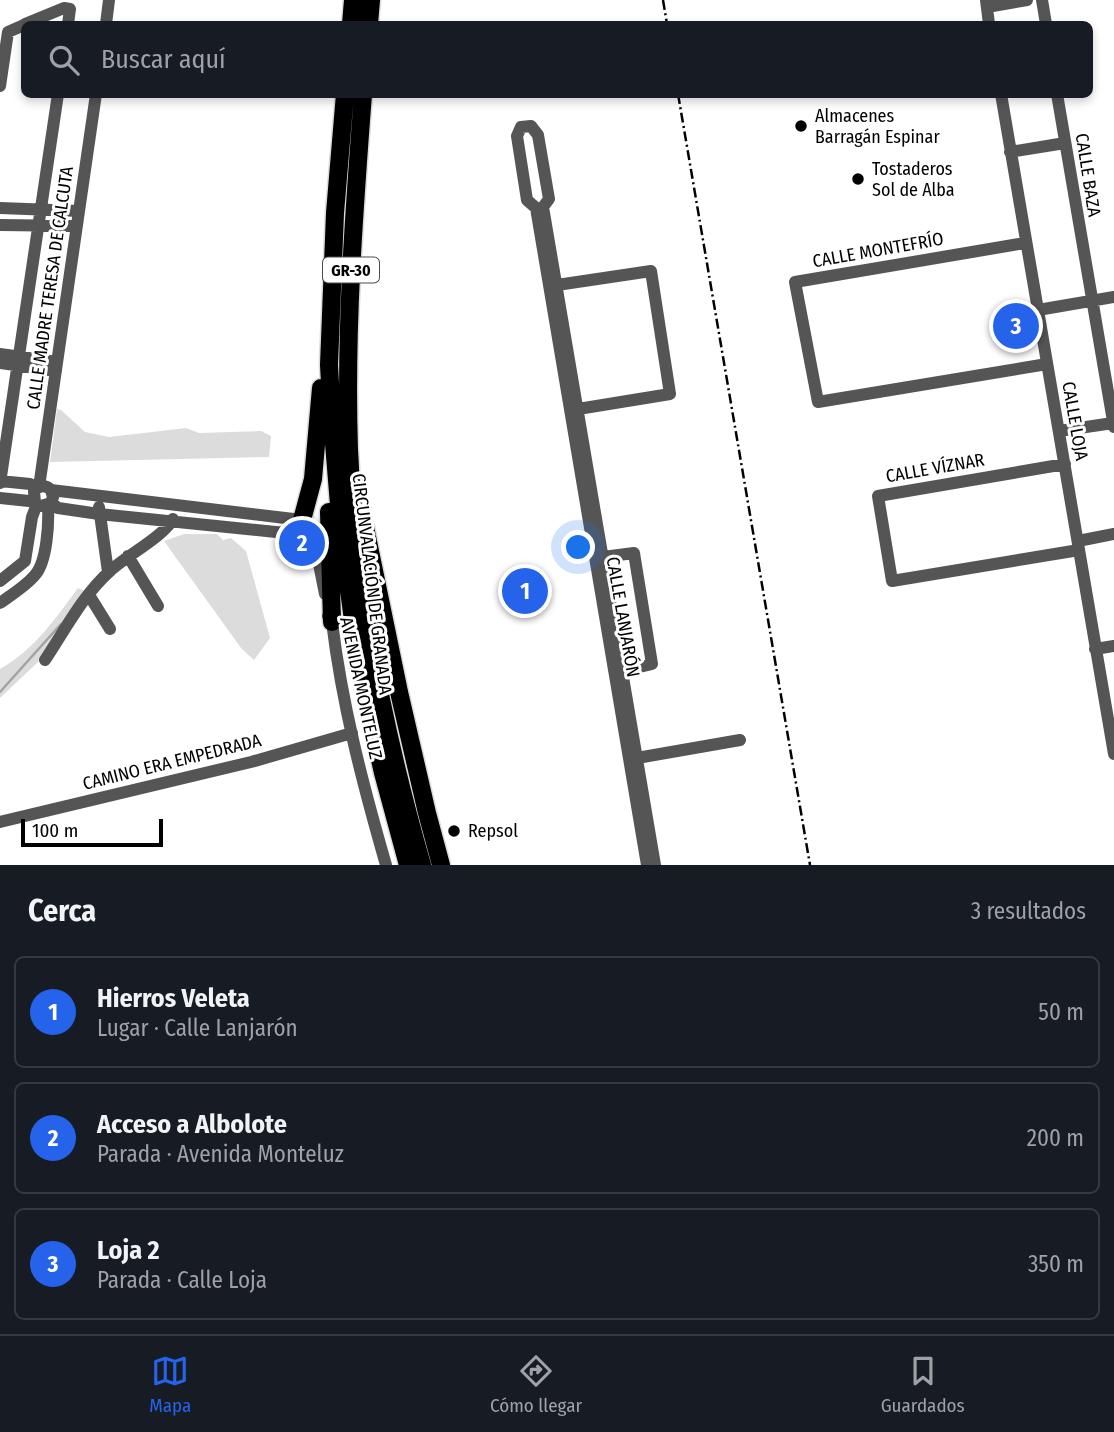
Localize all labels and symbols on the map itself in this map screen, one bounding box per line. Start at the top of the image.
place label: Almacenes Barragán Espinar [815,105,940,148]
marker: Almacenes Barragán Espinar [793,118,809,134]
street label: CALLE BAZA [1071,132,1106,219]
place label: Tostaderos Sol de Alba [872,158,955,201]
street label: CALLE MADRE TERESA DE CALCUTA [22,165,78,411]
marker: Tostaderos Sol de Alba [850,171,866,187]
street label: CALLE MONTEFRÍO [811,227,945,272]
road number: GR-30 [323,258,379,282]
pin: 3 [993,300,1039,352]
street label: CALLE LOJA [1057,380,1093,463]
street label: CALLE VÍZNAR [884,447,986,487]
street label: CIRCUNVALACIÓN DE GRANADA [348,472,397,696]
pin: 2 [279,517,325,569]
your location [561,530,595,564]
street label: CALLE LANJARÓN [602,555,644,679]
pin: 1 [502,565,548,617]
street label: AVENIDA MONTELUZ [335,615,387,761]
street label: CAMINO ERA EMPEDRADA [80,729,264,795]
scale bar [21,816,163,848]
place label: Repsol [468,820,518,842]
marker: Repsol [446,823,462,839]

